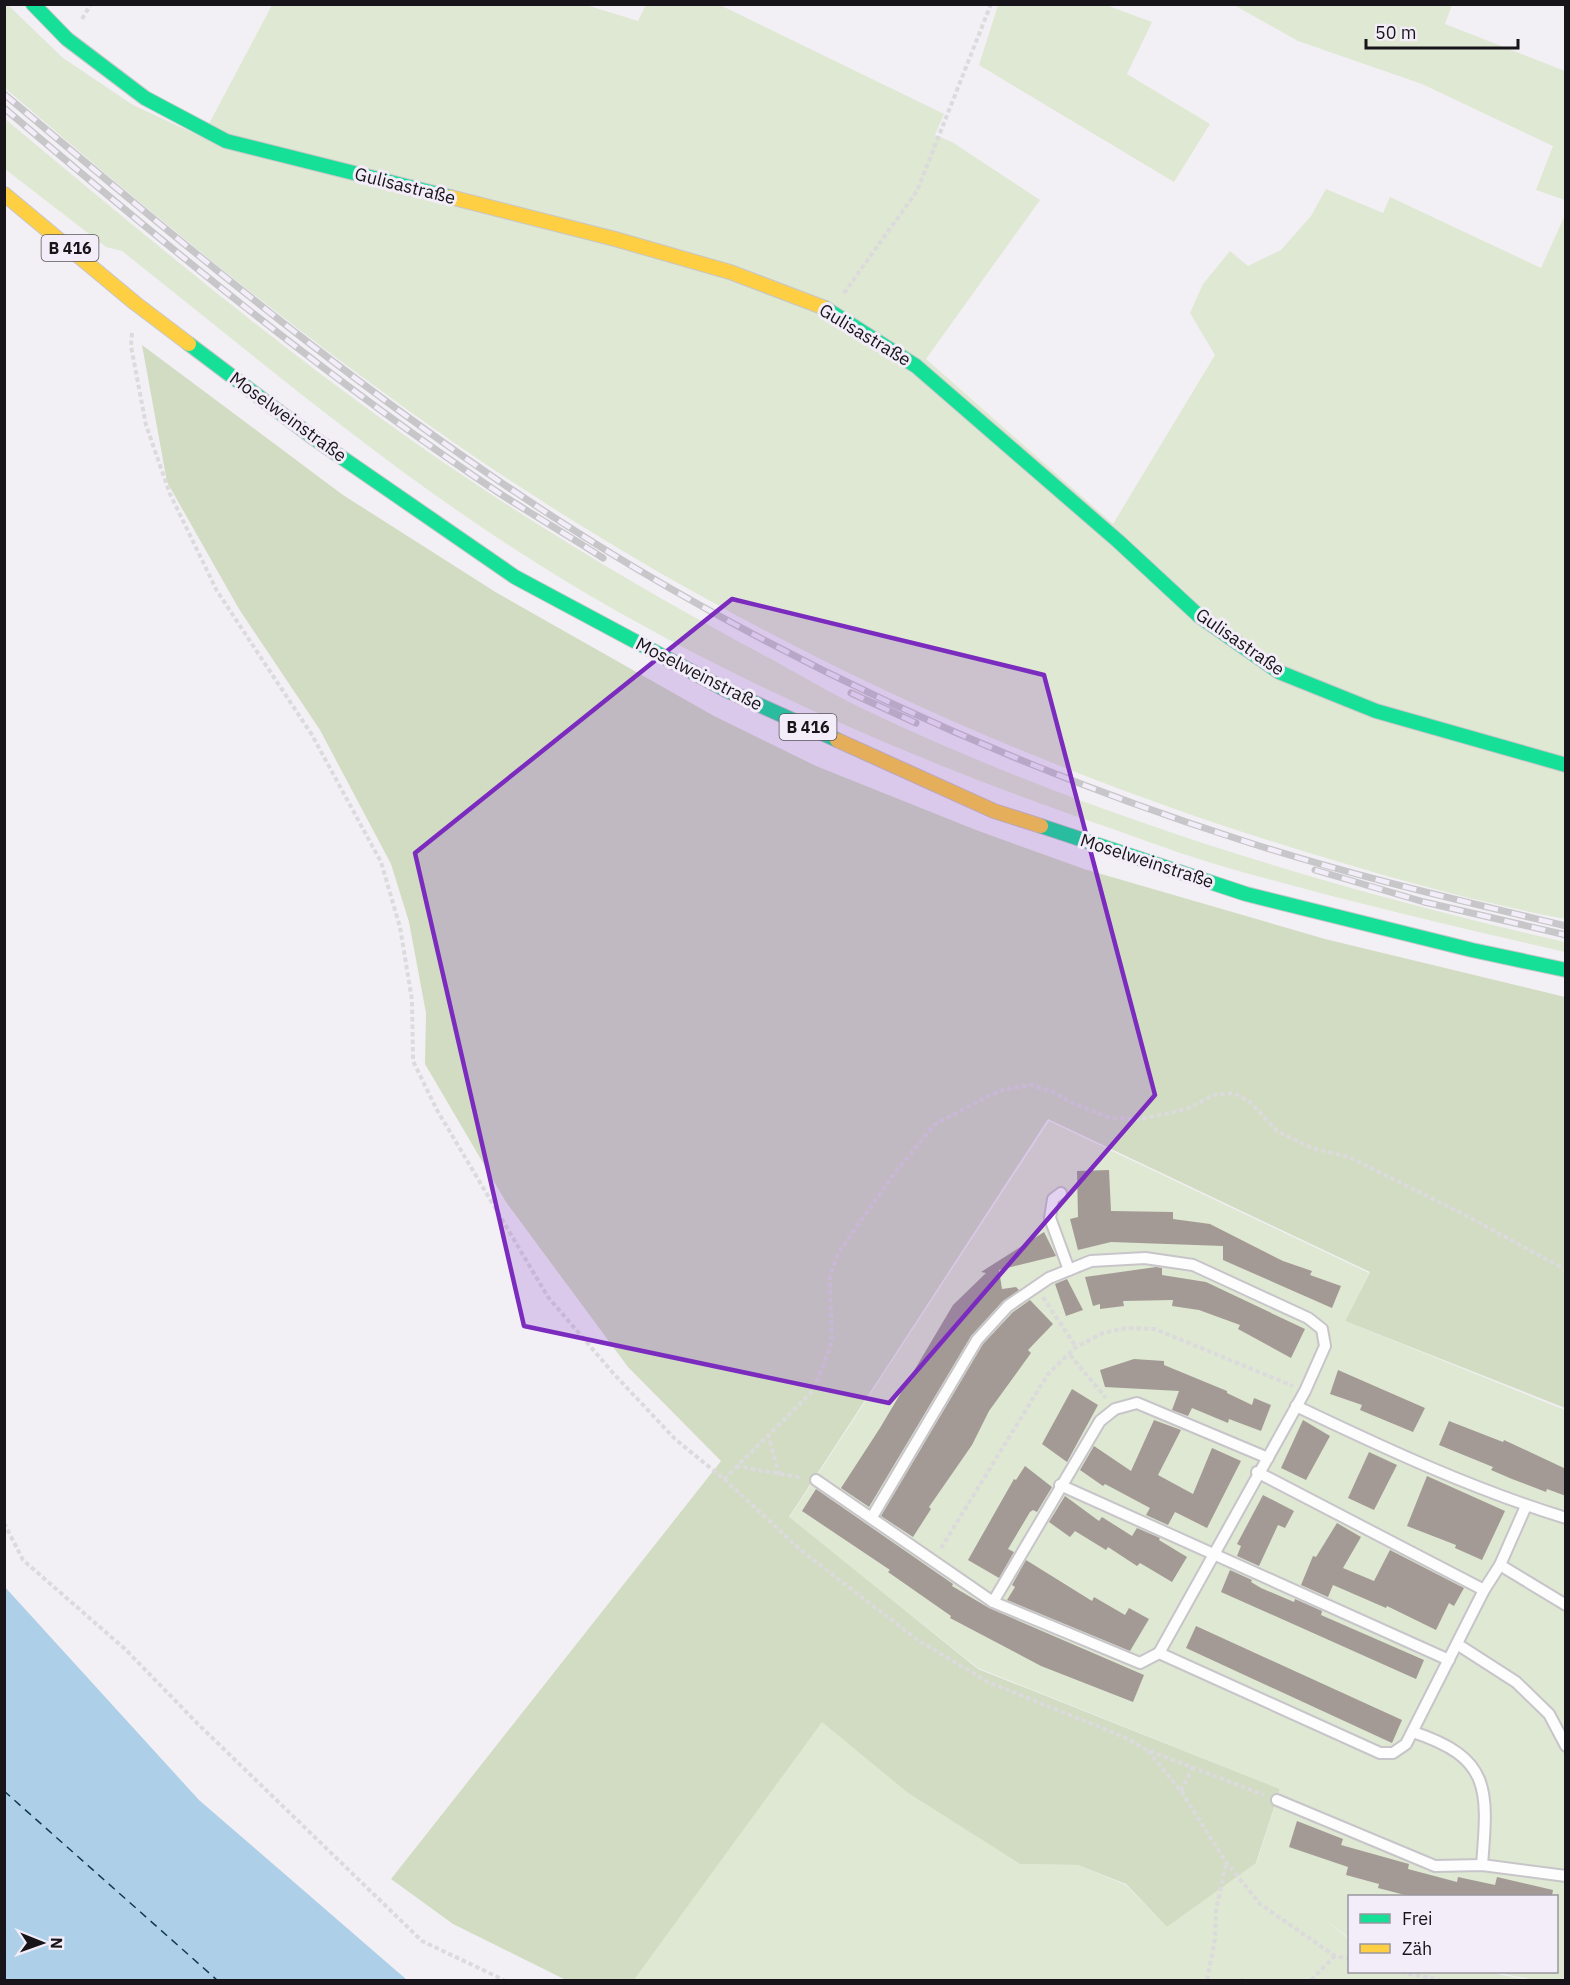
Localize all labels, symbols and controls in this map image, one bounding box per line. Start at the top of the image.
scale bar [1366,12,1518,50]
text: 50 m [1375,21,1417,44]
street label: Gulisastraße [352,162,458,209]
road number: B 416 [42,235,98,261]
street label: Gulisastraße [815,298,915,371]
street label: Moselweinstraße [225,366,351,467]
street label: Gulisastraße [1191,603,1289,681]
street label: Moselweinstraße [632,632,766,715]
road number: B 416 [780,714,836,740]
street label: Moselweinstraße [1078,828,1217,893]
legend [1348,1895,1558,1973]
text: Frei [1402,1907,1433,1930]
north arrow [12,1913,72,1973]
text: N [47,1937,67,1949]
text: Zäh [1402,1937,1432,1960]

